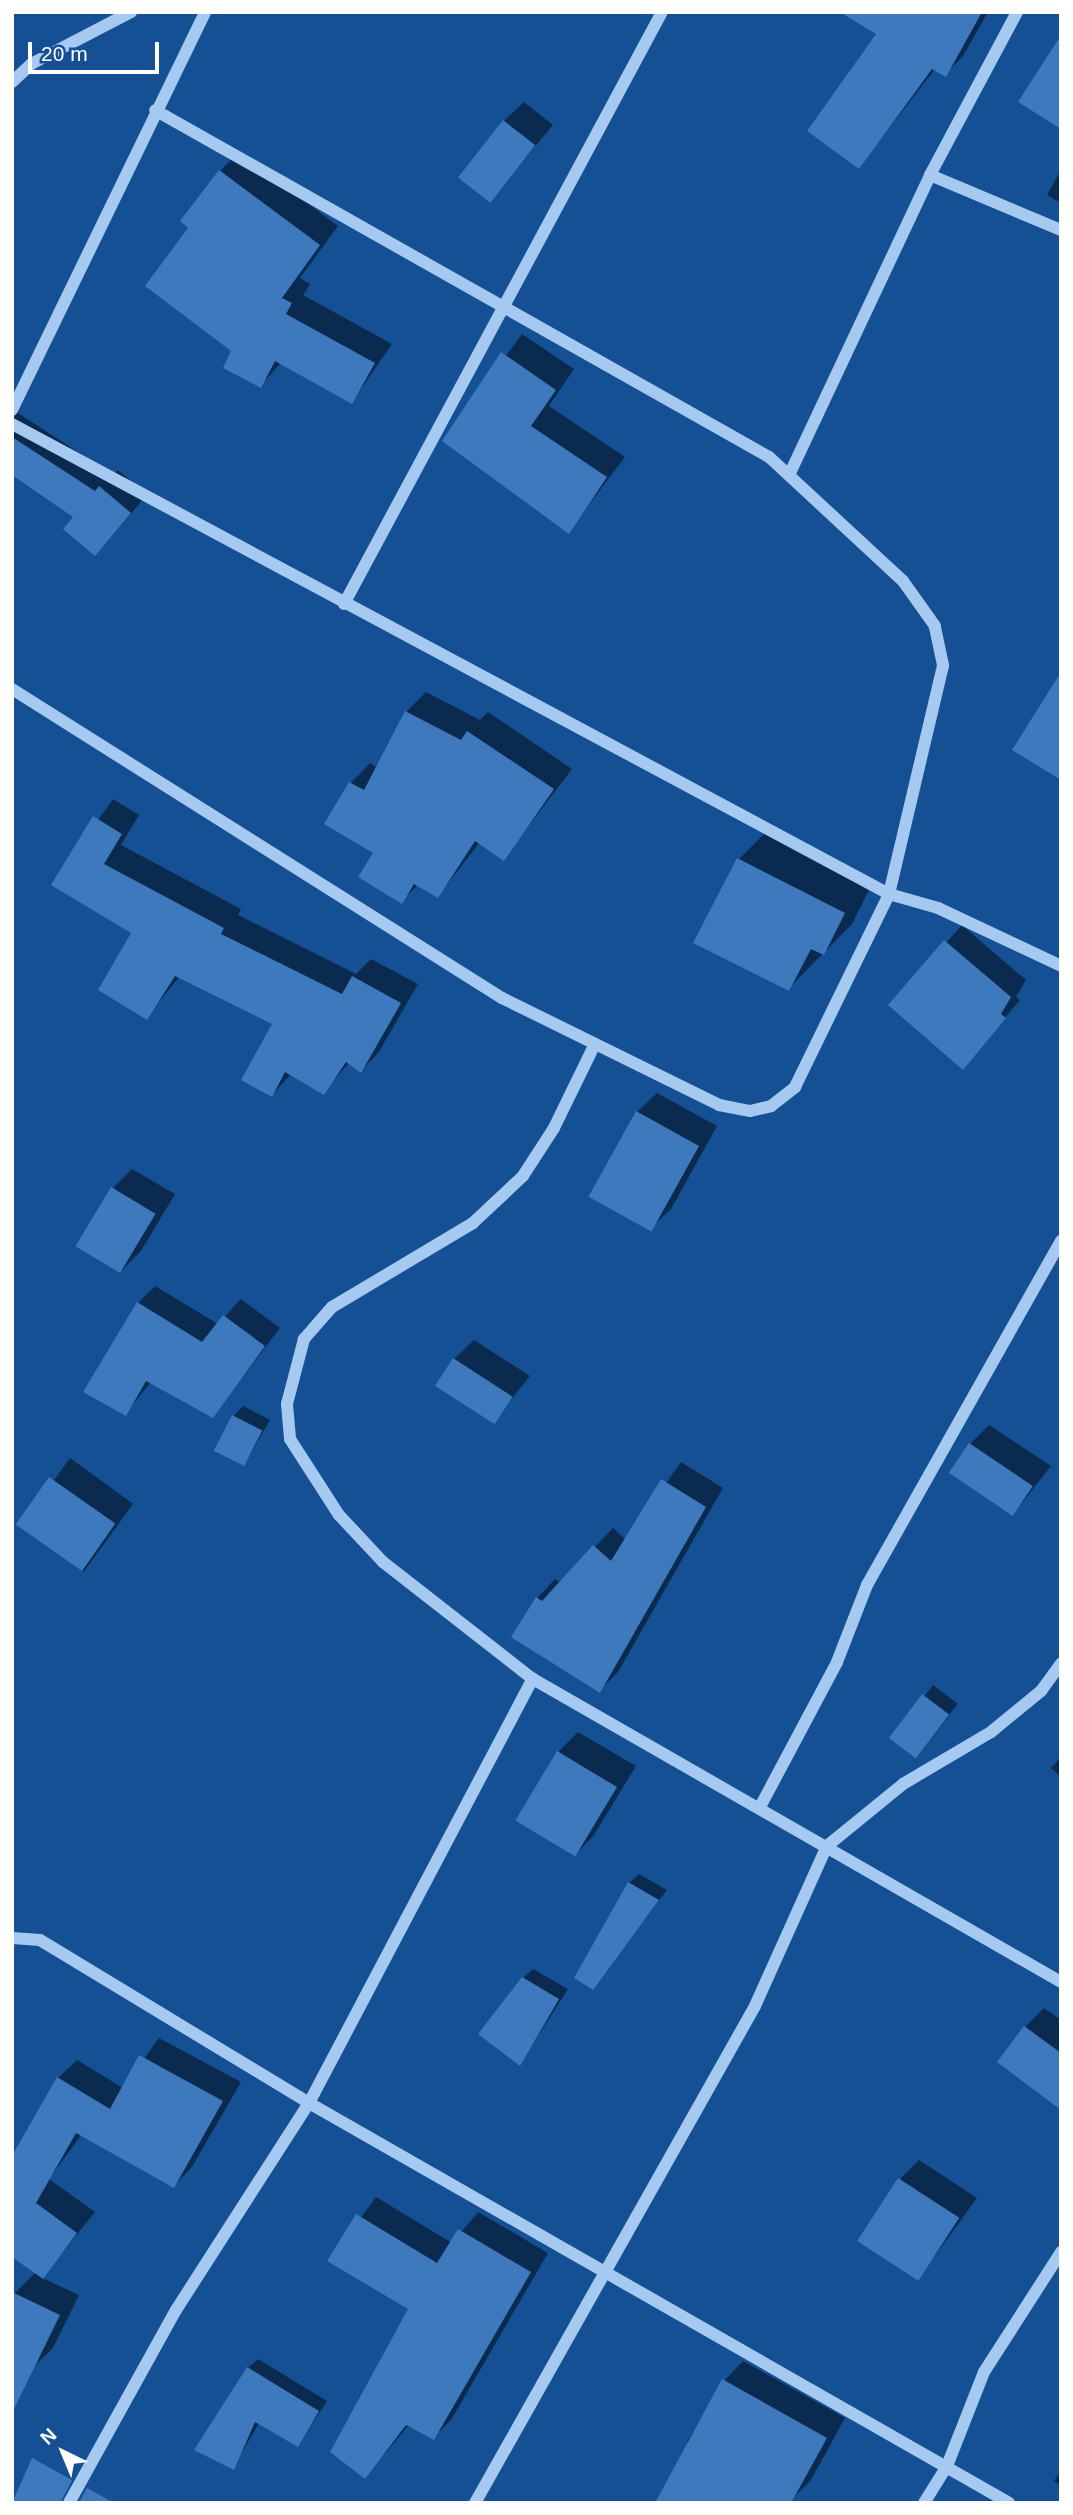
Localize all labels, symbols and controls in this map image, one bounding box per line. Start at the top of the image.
scale bar [32,28,163,72]
text: 20 m [41,42,88,65]
north arrow [28,2417,98,2487]
text: N [36,2424,61,2449]

